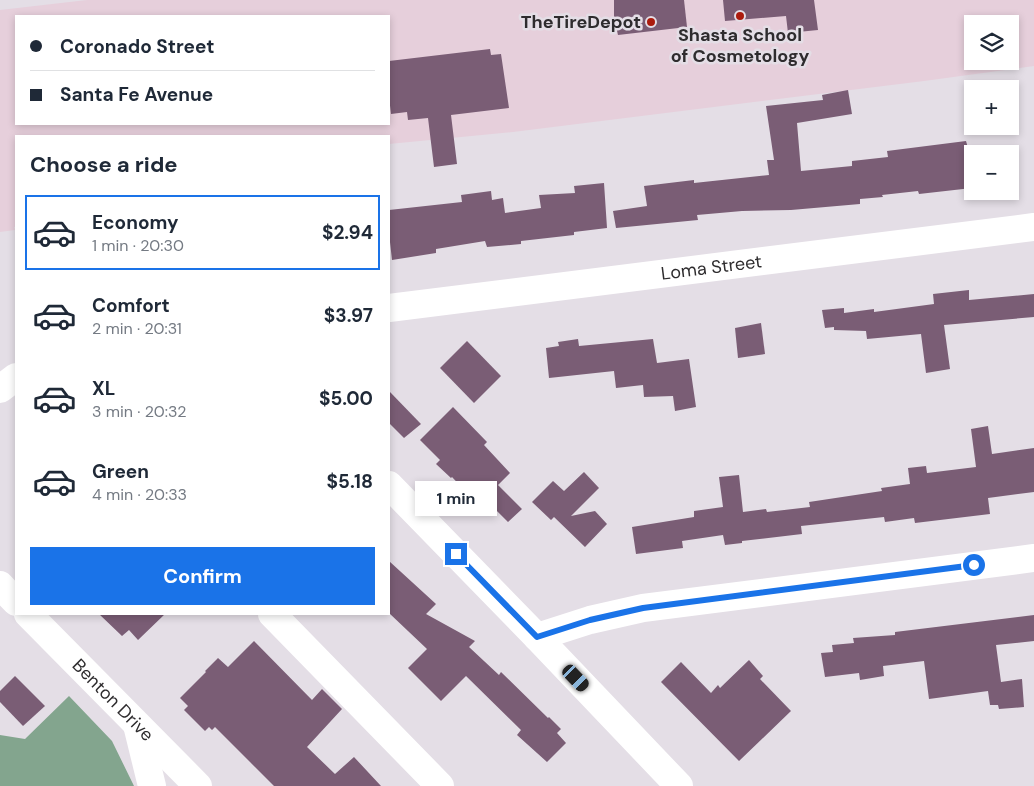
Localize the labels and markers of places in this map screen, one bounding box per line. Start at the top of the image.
place label: TheTireDepot [521,10,641,34]
marker: Shasta School of Cosmetology [734,10,746,22]
marker: TheTireDepot [645,16,657,28]
place label: Shasta School of Cosmetology [671,23,809,68]

